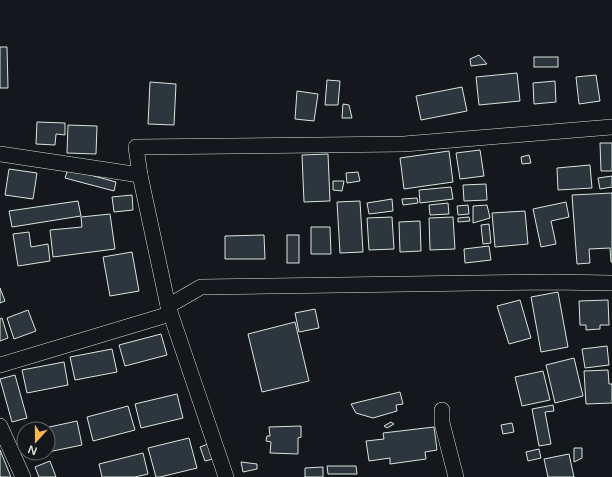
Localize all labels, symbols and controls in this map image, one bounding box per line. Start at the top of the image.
north arrow [16,421,56,461]
text: N [26,442,39,458]

